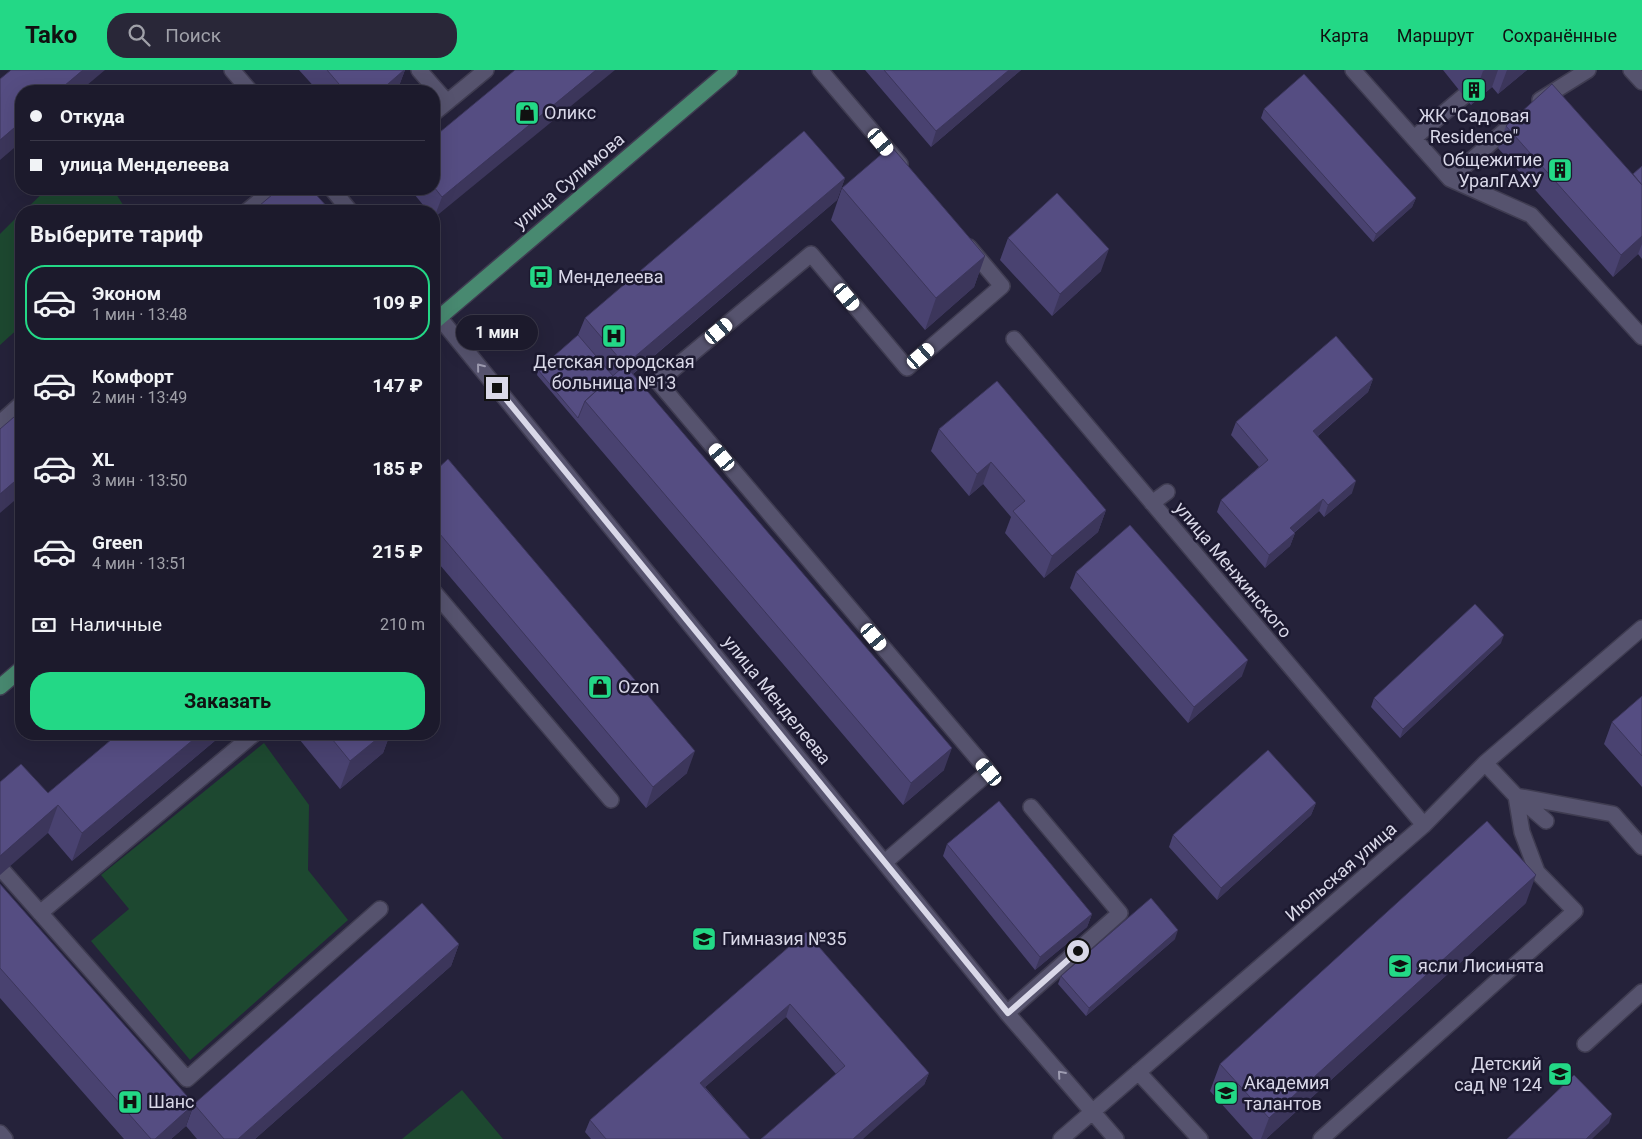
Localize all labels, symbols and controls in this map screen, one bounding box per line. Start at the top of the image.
search box [107,13,457,58]
text: Tako [25,21,77,49]
icon: search [125,21,153,49]
text: Поиск [165,24,221,47]
text: Карта [1320,25,1369,46]
text: Маршрут [1397,25,1474,46]
text: Сохранённые [1502,25,1617,46]
building icon: ЖК "Садовая Residence" [1461,77,1487,103]
shop icon: Оликс [514,100,540,126]
place label: Оликс [544,102,596,123]
text: Откуда [60,105,125,128]
place label: ЖК "Садовая Residence" [1419,105,1529,147]
car [865,126,896,158]
street label: улица Сулимова [509,128,628,233]
place label: Общежитие УралГАХУ [1442,149,1542,191]
text: улица Менделеева [60,153,229,176]
building icon: Общежитие УралГАХУ [1547,157,1573,183]
text: Выберите тариф [30,222,203,247]
bus stop icon: Менделеева [528,264,554,290]
place label: Менделеева [558,266,664,287]
icon: car [32,280,77,325]
car [831,281,862,313]
text: Эконом [92,282,161,305]
text: 109 ₽ [372,291,423,314]
text: 1 мин · 13:48 [92,305,187,324]
callout: 1 мин [456,316,538,350]
car [702,316,735,346]
text: 1 мин [475,323,519,342]
hospital icon: Детская городская больница №13 [601,323,627,349]
car [904,340,937,372]
place label: Детская городская больница №13 [533,351,695,393]
icon: car [32,363,77,408]
one-way arrow [477,364,486,373]
text: Комфорт [92,365,174,388]
text: 147 ₽ [372,374,423,397]
route end [486,377,508,399]
text: 2 мин · 13:49 [92,388,187,407]
car [706,441,737,473]
icon: car [32,446,77,491]
text: XL [92,448,114,471]
text: 185 ₽ [372,457,423,480]
text: 3 мин · 13:50 [92,471,187,490]
street label: улица Менжинского [1170,497,1296,642]
icon: car [32,529,77,574]
text: Green [92,531,143,554]
text: 215 ₽ [372,540,423,563]
text: 4 мин · 13:51 [92,554,187,573]
icon: cash [30,611,58,639]
text: Наличные [70,613,162,636]
text: 210 m [380,615,425,634]
car [858,621,889,653]
street label: улица Менделеева [719,631,836,768]
button: Заказать [30,672,425,730]
shop icon: Ozon [587,674,613,700]
place label: Ozon [618,676,659,697]
car [973,756,1004,788]
street label: Июльская улица [1281,818,1401,926]
school or university icon: Гимназия №35 [691,926,717,952]
place label: Гимназия №35 [722,928,847,949]
route start [1067,940,1089,962]
school or university icon: ясли Лисинята [1387,953,1413,979]
place label: ясли Лисинята [1418,955,1544,976]
place label: Детский сад № 124 [1454,1053,1542,1095]
school or university icon: Детский сад № 124 [1547,1061,1573,1087]
one-way arrow [1058,1071,1067,1080]
place label: Академия талантов [1244,1072,1329,1114]
school or university icon: Академия талантов [1213,1080,1239,1106]
hospital icon: Шанс [117,1089,143,1115]
place label: Шанс [148,1091,195,1112]

